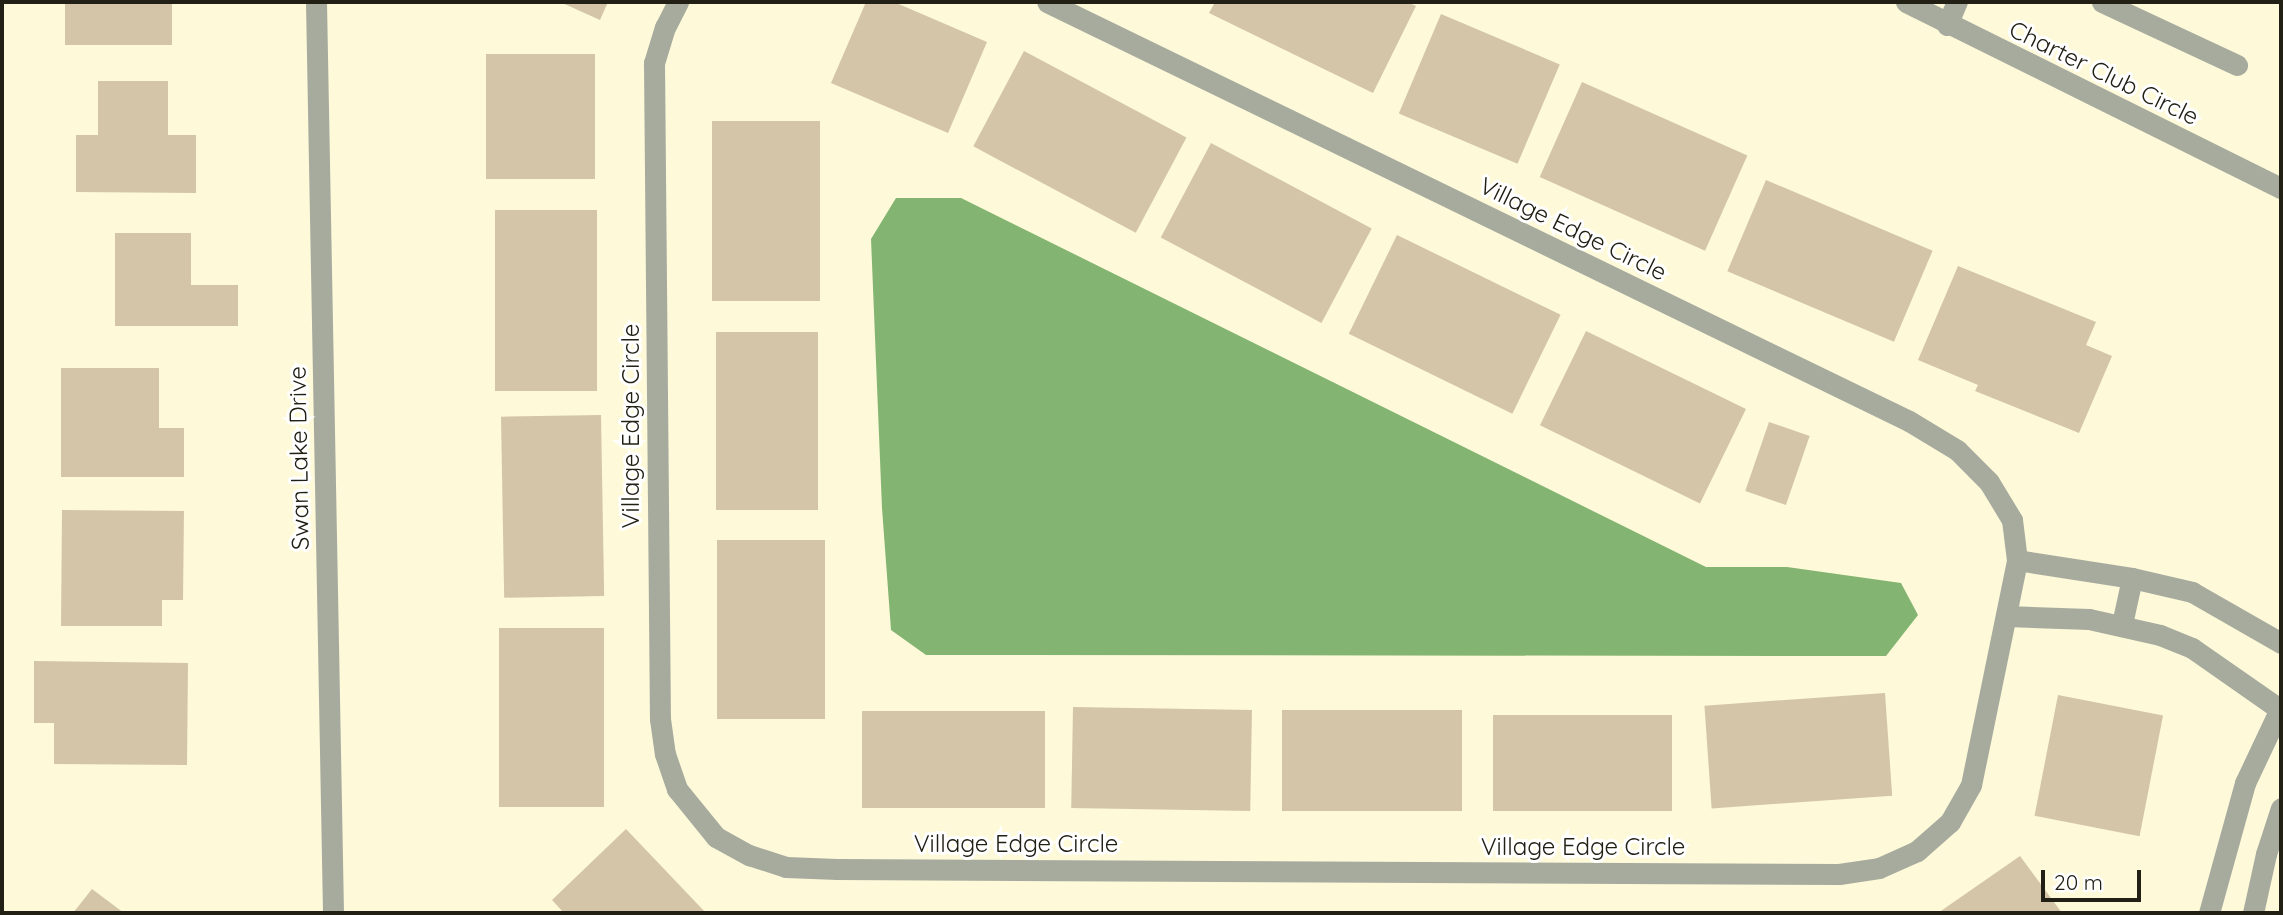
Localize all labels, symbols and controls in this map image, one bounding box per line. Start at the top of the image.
street label: Charter Club Circle [2005,15,2203,131]
street label: Village Edge Circle [1475,171,1671,287]
street label: Village Edge Circle [617,324,645,528]
street label: Swan Lake Drive [283,366,315,550]
street label: Village Edge Circle [914,830,1118,858]
street label: Village Edge Circle [1481,833,1685,861]
scale bar [2045,856,2145,900]
text: 20 m [2054,869,2103,895]

